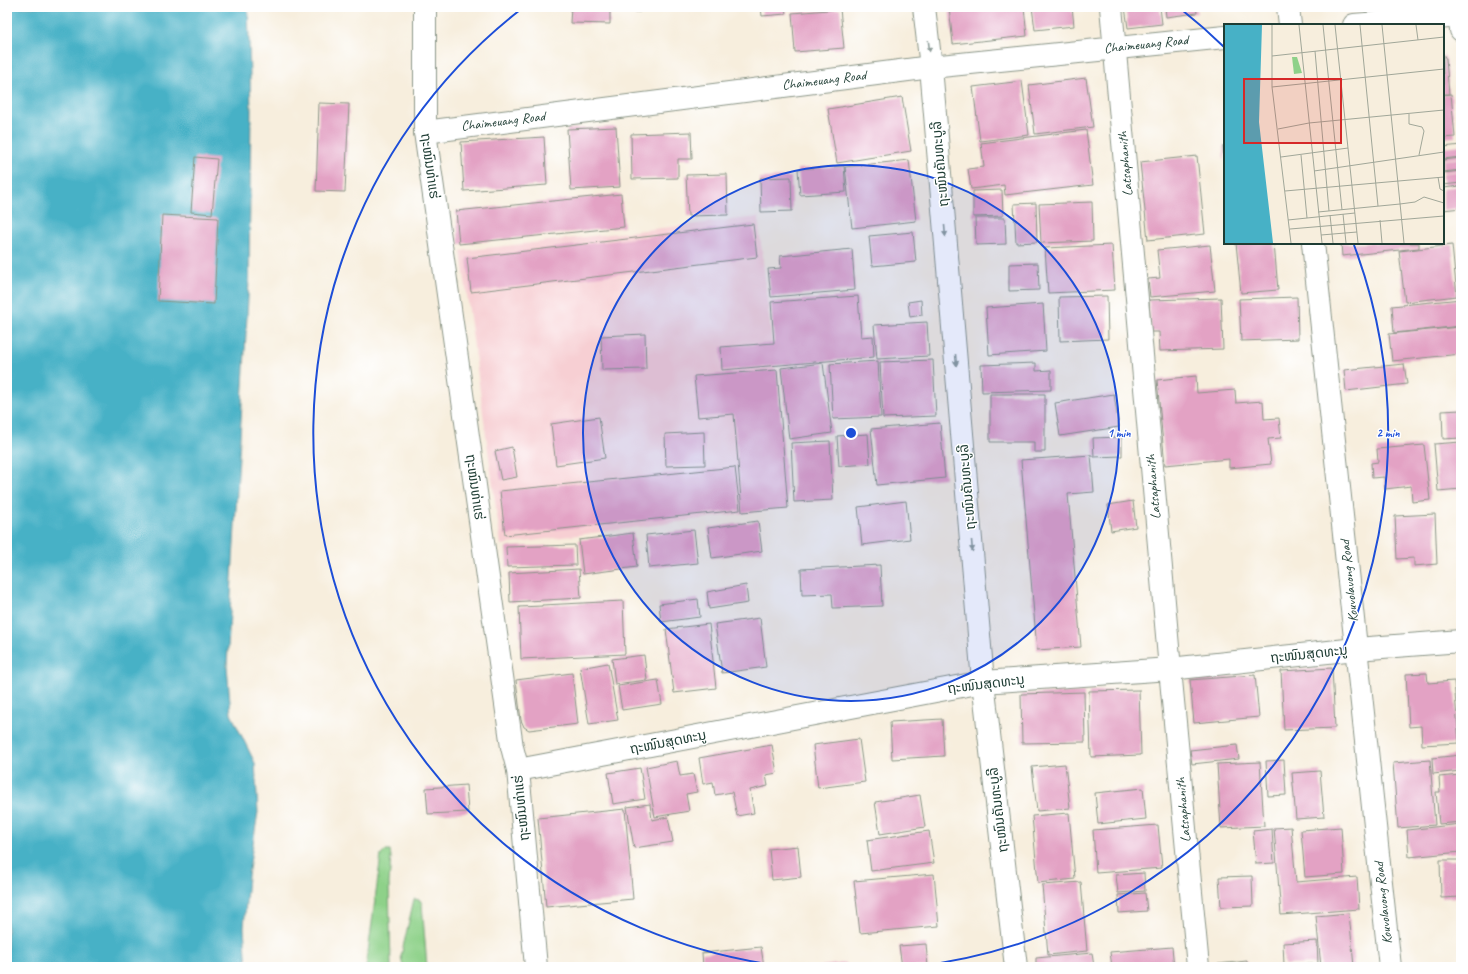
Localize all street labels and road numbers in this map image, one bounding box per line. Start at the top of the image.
street label: Chaimeuang Road [1103,31,1191,57]
street label: Chaimeuang Road [781,66,869,94]
street label: Chaimeuang Road [460,107,548,135]
street label: ຖະໜົນຄັນທະບູລີ [928,120,952,208]
street label: Latsaphanith [1114,130,1136,197]
street label: ຖະໜົນທ່າແຮ່ [417,132,443,200]
street label: ຖະໜົນຄັນທະບູລີ [955,443,979,531]
street label: ຖະໜົນທ່າແຮ່ [462,453,488,521]
street label: Latsaphanith [1142,453,1164,520]
street label: Kouvolavong Road [1336,537,1362,623]
street label: ຖະໜົນສຸດທະນູ [1269,641,1349,667]
street label: ຖະໜົນສຸດທະນູ [946,671,1026,697]
street label: ຖະໜົນສຸດທະນູ [628,726,708,758]
street label: ຖະໜົນຄັນທະບູລີ [984,766,1012,854]
street label: ຖະໜົນທ່າແຮ່ [509,774,533,842]
street label: Latsaphanith [1172,776,1194,843]
street label: Kouvolavong Road [1370,859,1396,945]

